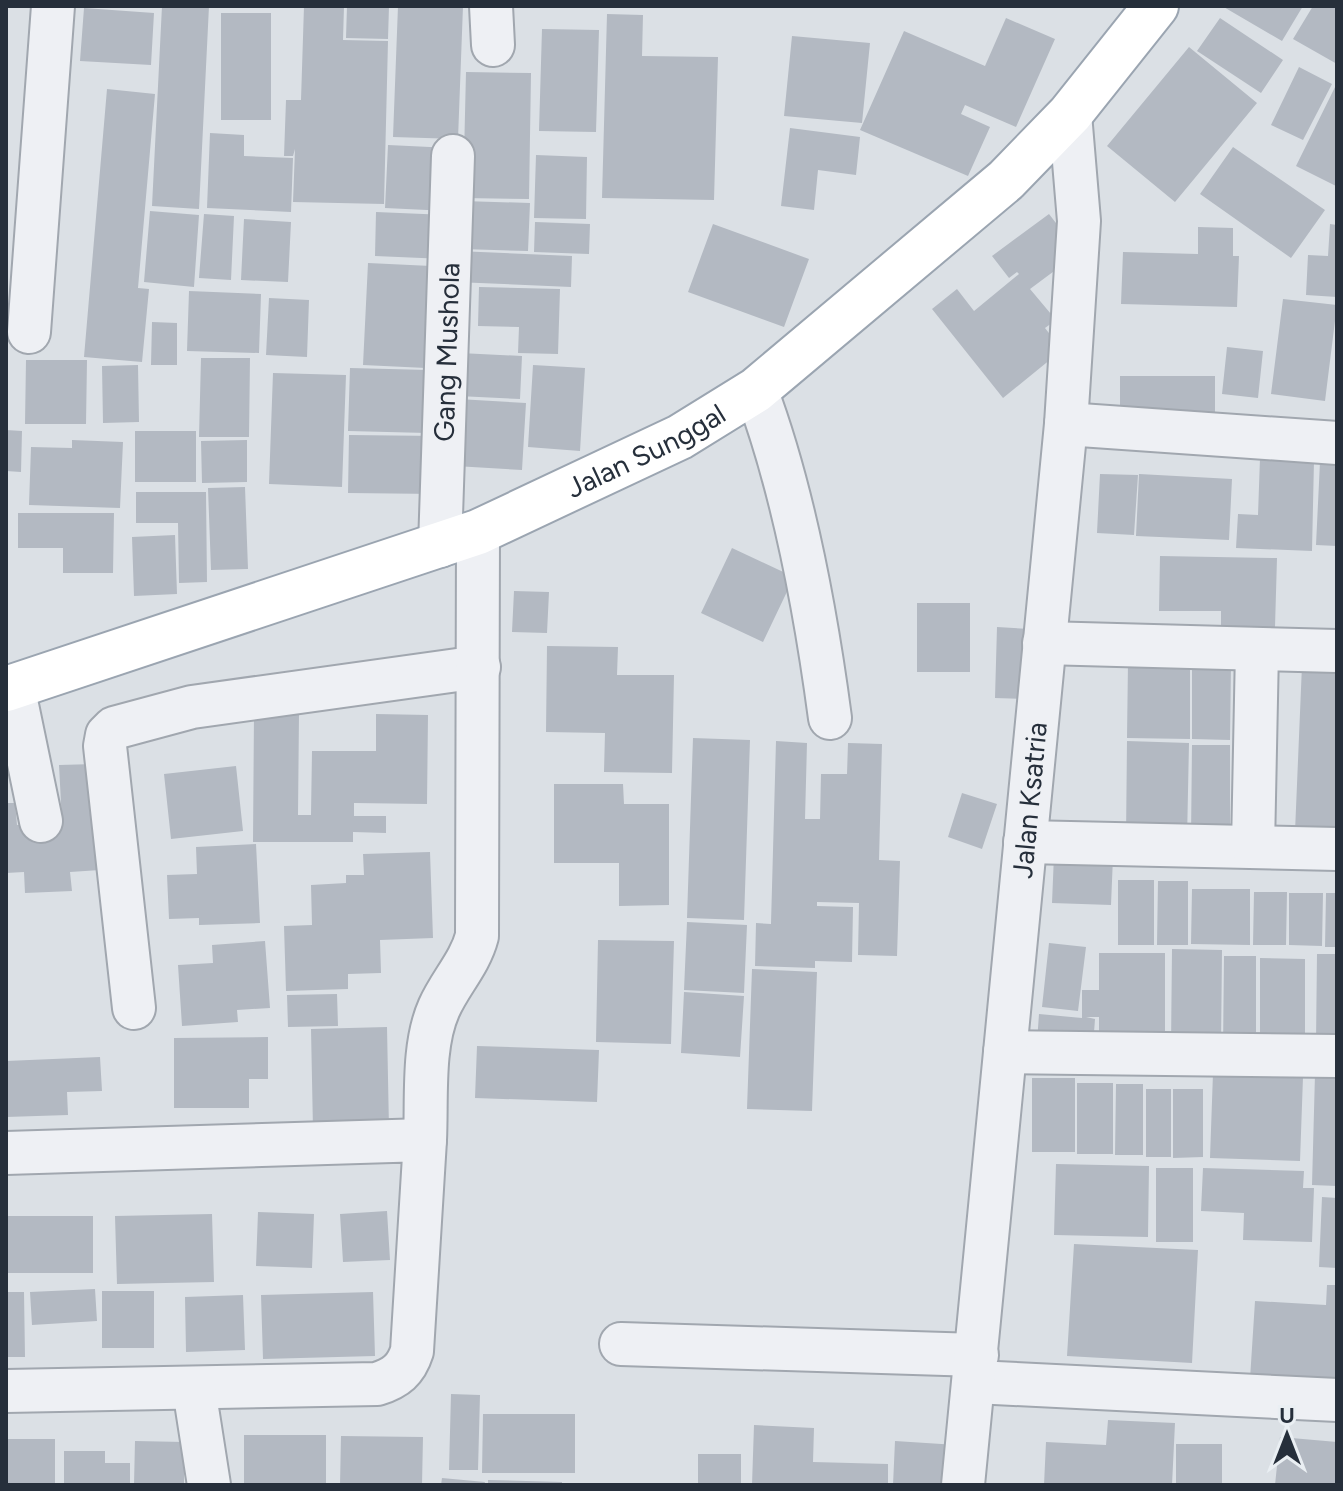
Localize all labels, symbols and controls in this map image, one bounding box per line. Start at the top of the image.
street label: Gang Mushola [426,262,466,442]
street label: Jalan Sunggal [561,396,732,505]
street label: Jalan Ksatria [1005,720,1054,880]
north arrow [1247,1395,1327,1475]
text: U [1279,1402,1295,1429]

